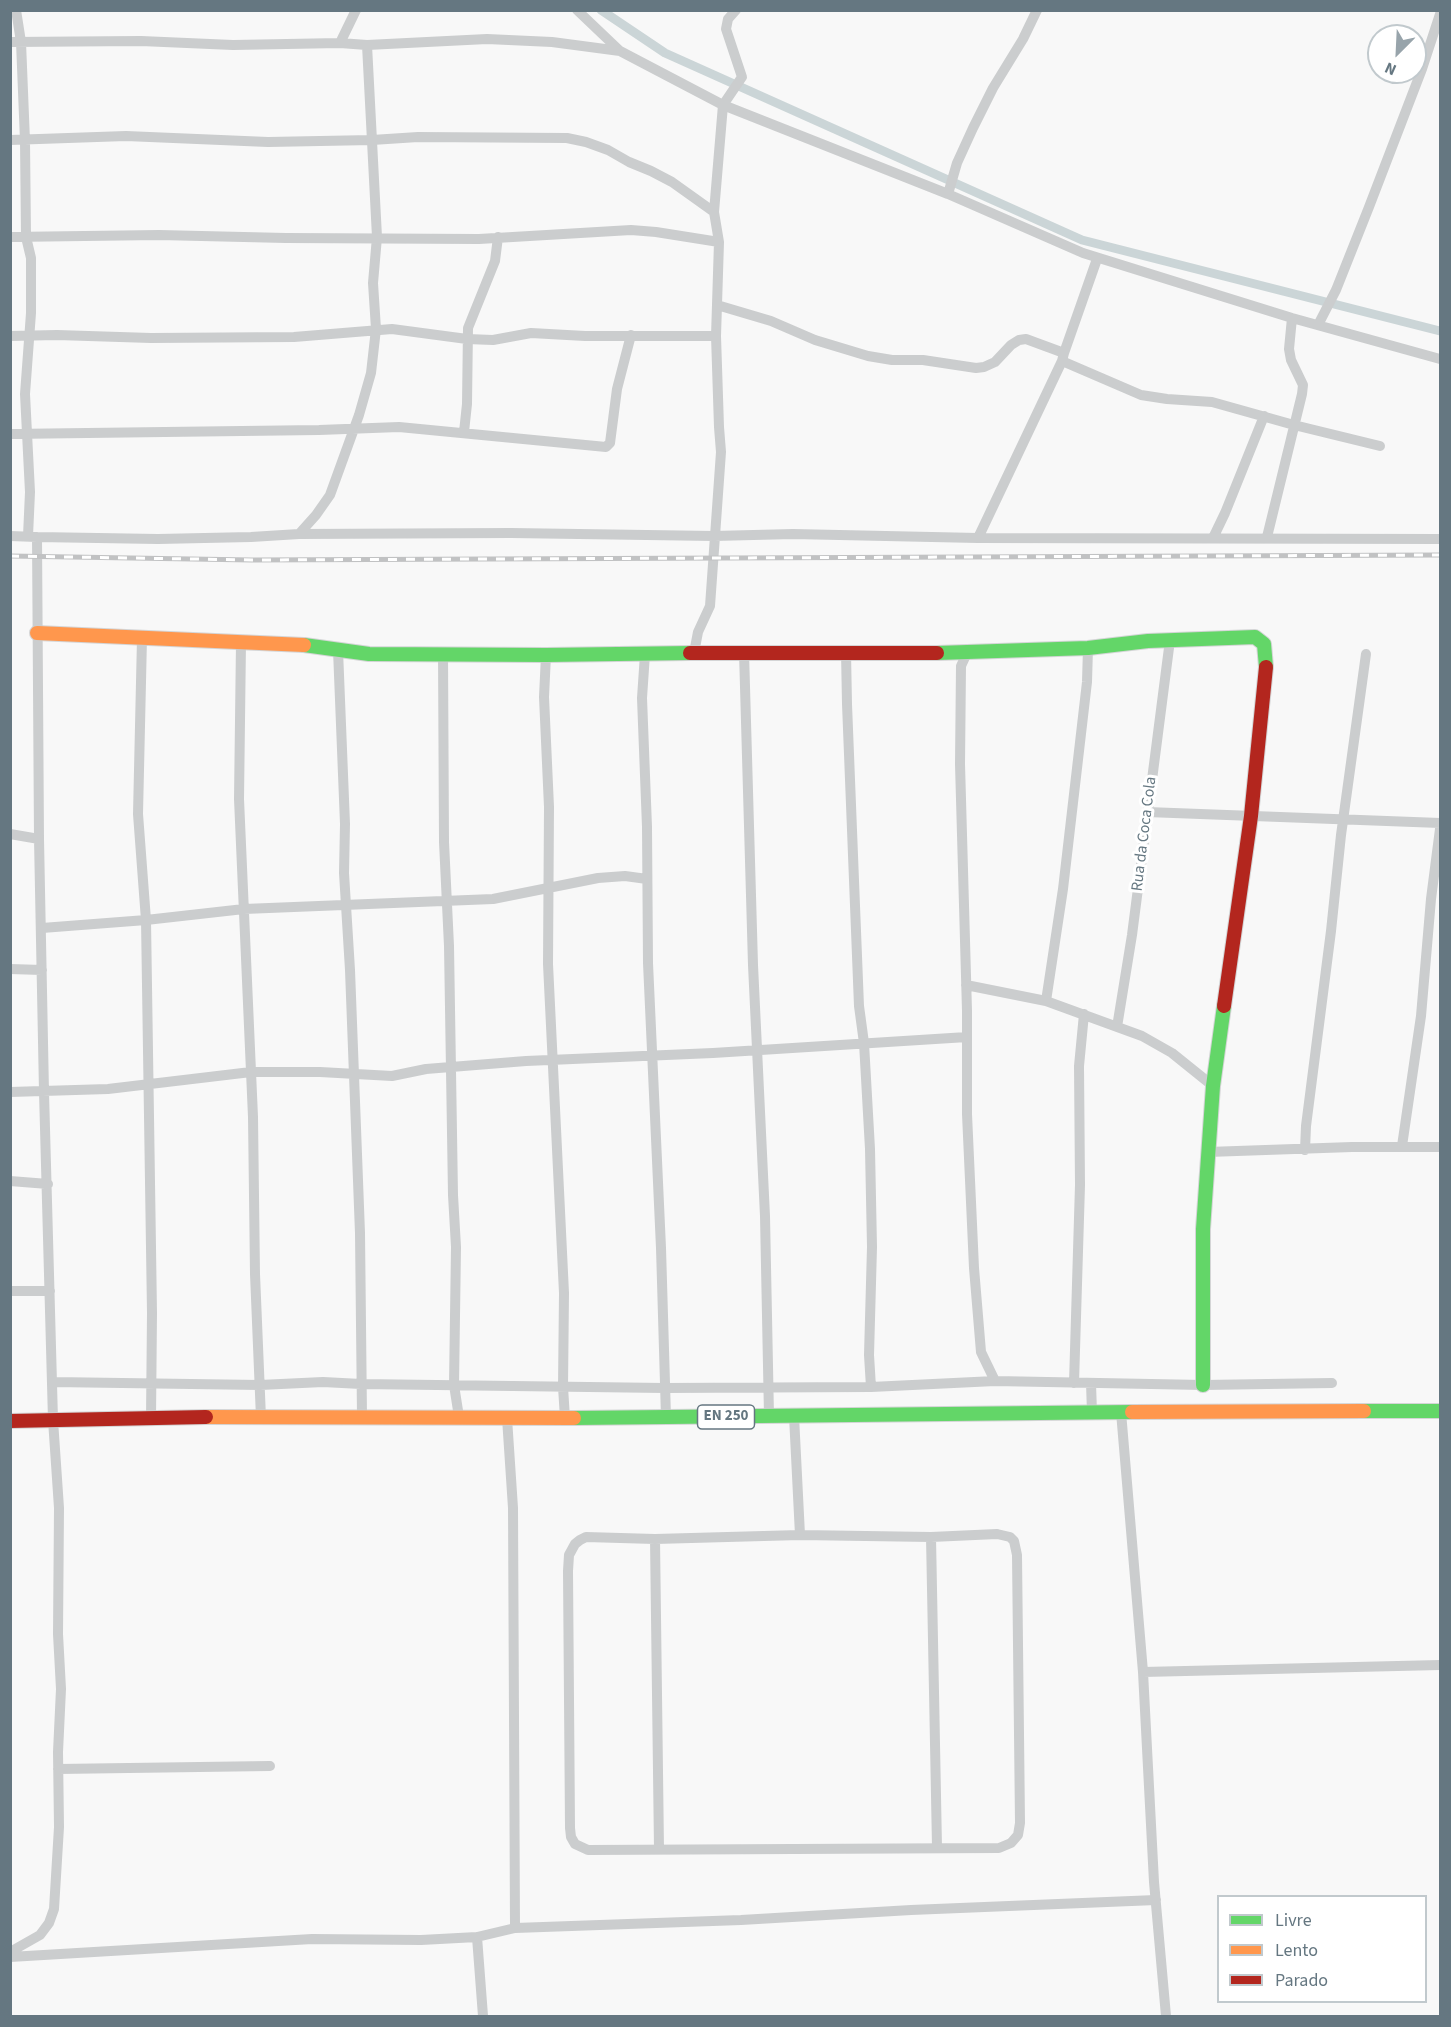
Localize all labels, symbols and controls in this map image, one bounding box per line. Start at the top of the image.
north arrow [1367,24,1427,84]
text: N [1381,56,1400,81]
street label: Rua da Coca Cola [1128,776,1162,892]
road number: EN 250 [698,1405,754,1429]
legend [1217,1895,1427,2003]
text: Livre [1275,1908,1312,1933]
text: Lento [1275,1938,1318,1963]
text: Parado [1275,1968,1328,1993]

